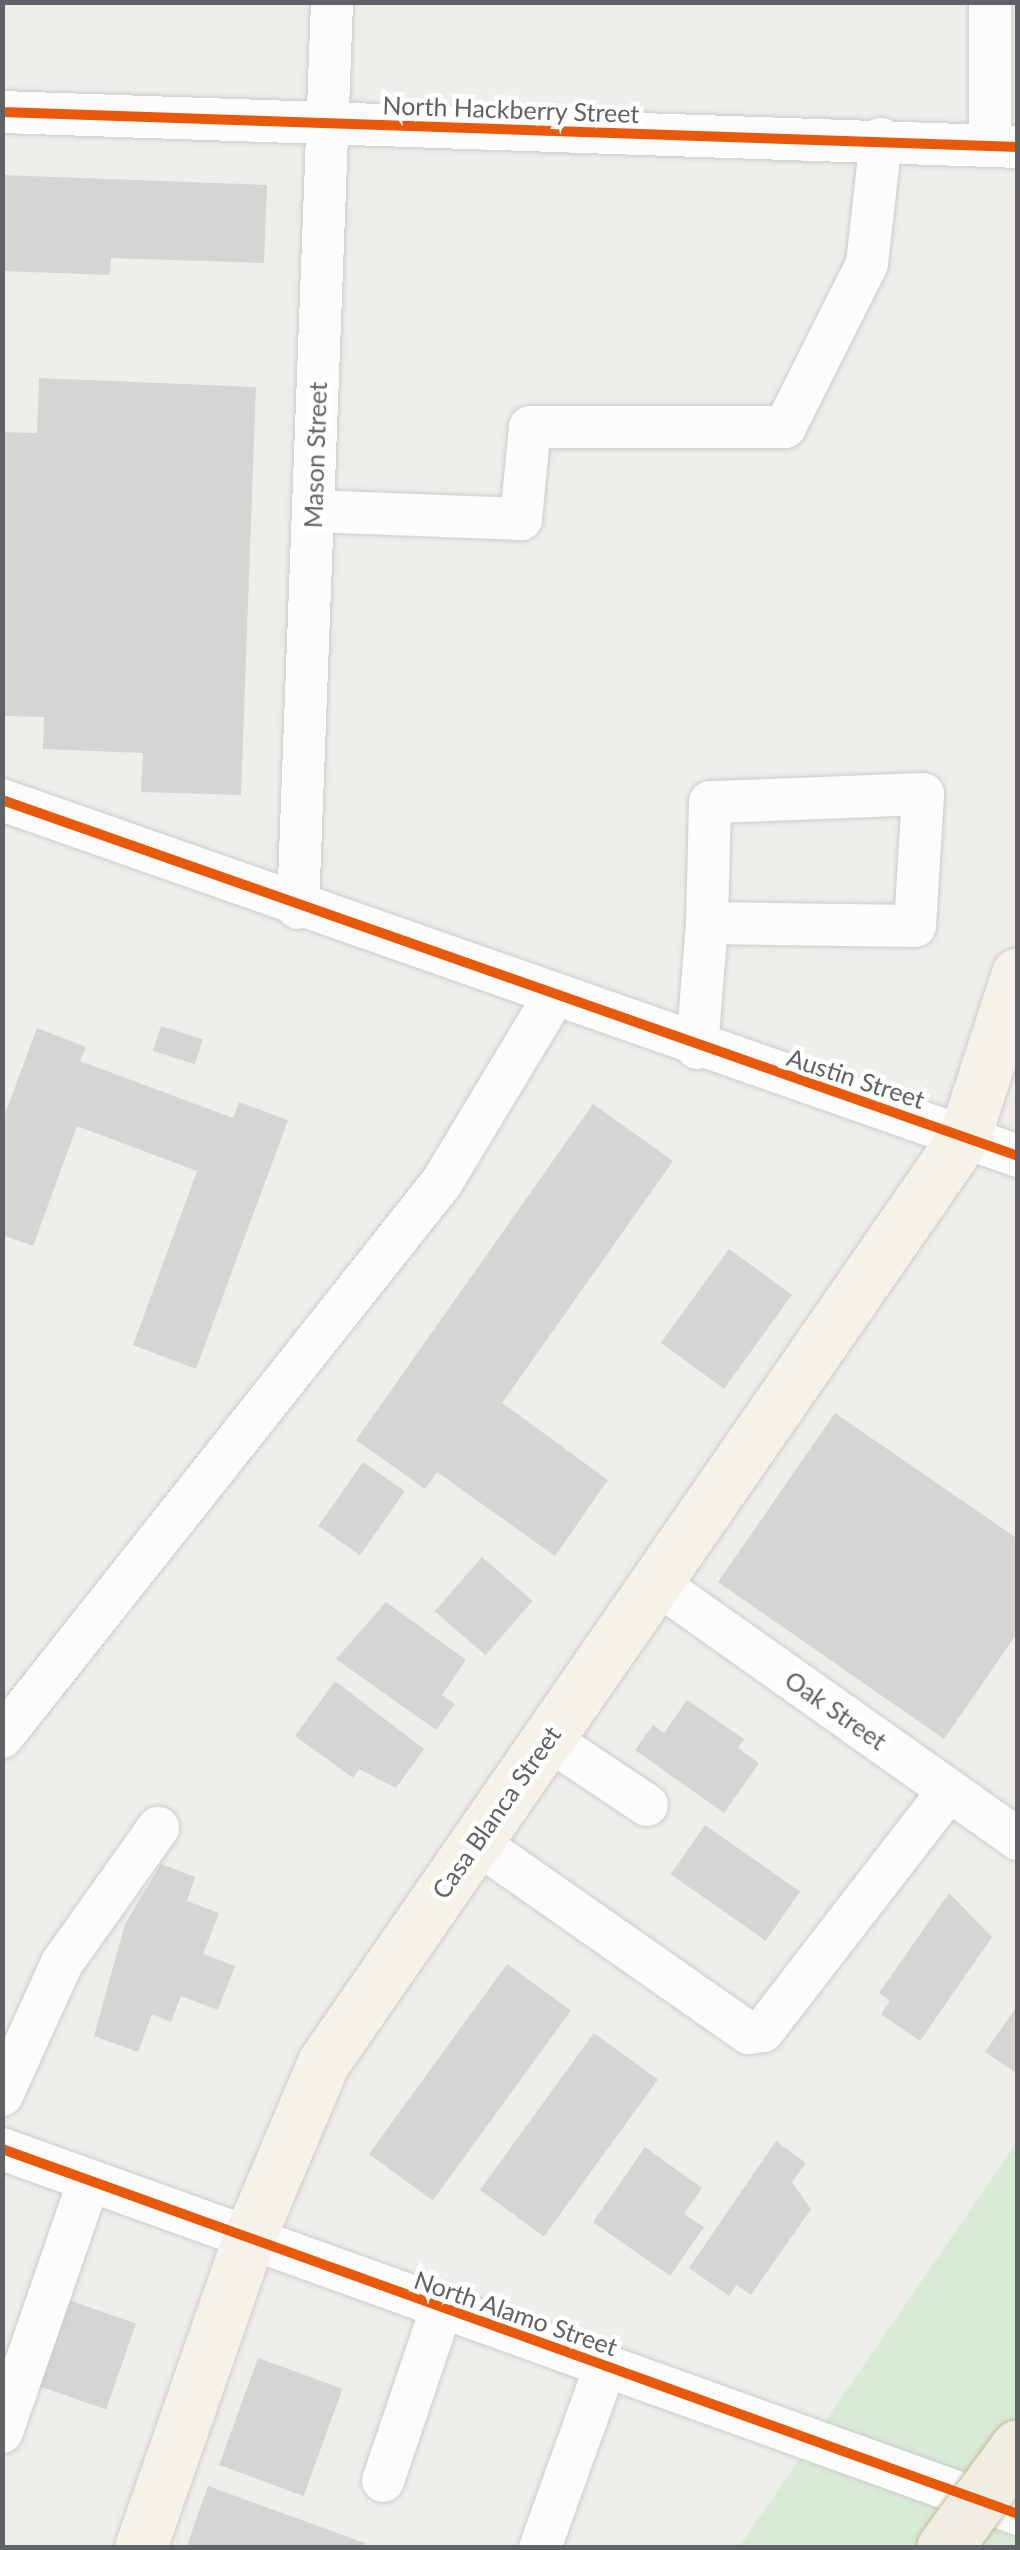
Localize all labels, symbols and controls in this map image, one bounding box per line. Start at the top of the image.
street label: North Hackberry Street [382,90,640,128]
street label: Mason Street [297,381,333,529]
street label: Austin Street [783,1042,929,1114]
street label: Oak Street [779,1664,893,1756]
street label: Casa Blanca Street [425,1720,567,1904]
street label: North Alamo Street [410,2264,622,2362]

